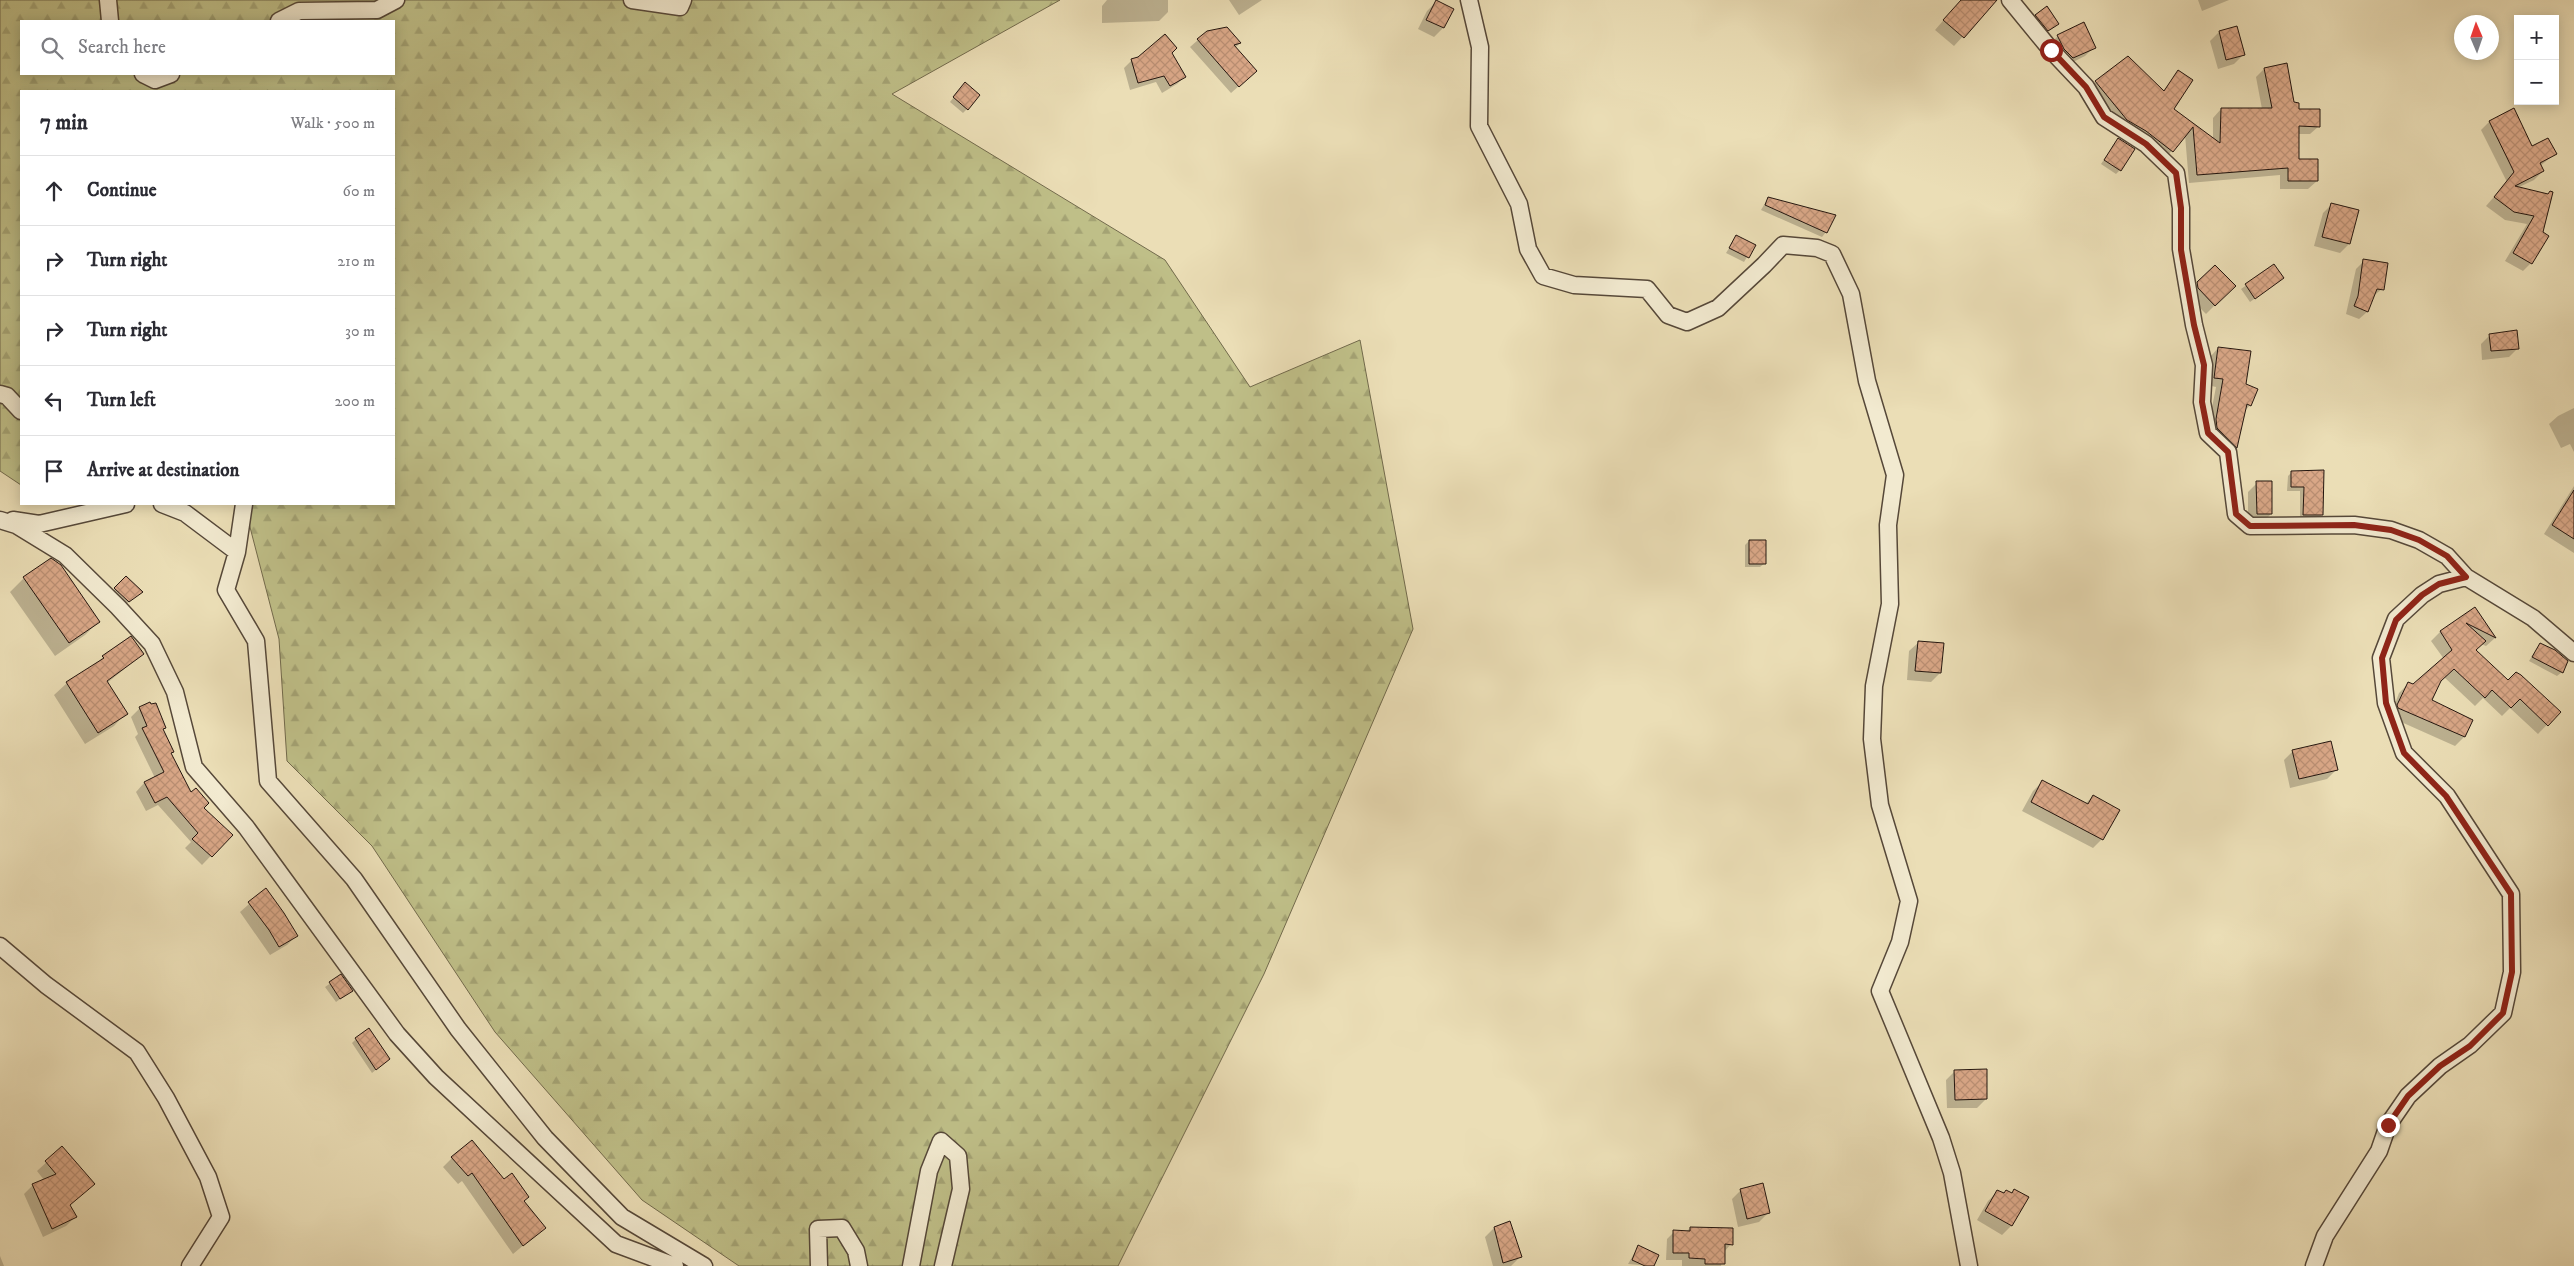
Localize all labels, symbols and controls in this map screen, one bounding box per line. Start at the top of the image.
north arrow [2454,15,2499,60]
map controls [2514,15,2559,105]
button: + [2514,15,2559,60]
search box [20,20,395,75]
icon: search [38,34,66,62]
text: Search here [78,36,166,59]
route start [2040,39,2063,62]
button: − [2514,60,2559,105]
text: 7 min [40,110,88,136]
text: Walk · 500 m [290,113,375,133]
icon: ahead [40,177,68,205]
text: Continue [87,179,157,202]
text: 60 m [343,181,375,201]
icon: right [40,247,68,275]
text: Turn right [87,249,167,272]
text: 210 m [337,251,375,271]
icon: right [40,317,68,345]
text: Turn right [87,319,167,342]
text: 30 m [345,321,375,341]
icon: left [40,387,68,415]
text: Turn left [87,389,156,412]
text: 200 m [334,391,375,411]
icon: arrive [40,457,68,485]
text: Arrive at destination [87,459,239,482]
route end [2377,1114,2400,1137]

